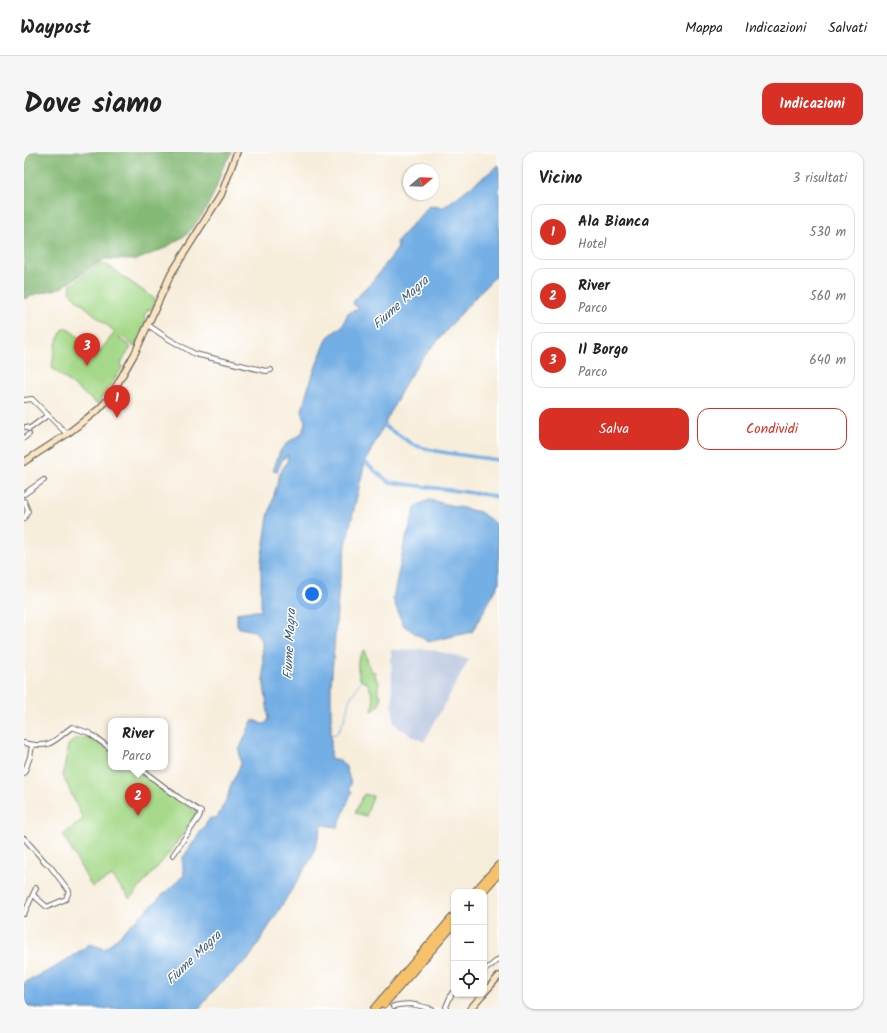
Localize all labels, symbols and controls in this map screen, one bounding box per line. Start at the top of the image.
text: Waypost [20,13,91,43]
text: Mappa [685,17,723,39]
text: Indicazioni [745,17,806,39]
text: Salvati [828,17,867,39]
text: Dove siamo [24,82,162,127]
button: Indicazioni [762,83,863,125]
north arrow [403,164,439,200]
text: Vicino [539,165,582,192]
text: 3 risultati [793,168,847,189]
text: Ala Bianca [578,210,649,234]
text: 1 [551,222,555,243]
text: 530 m [810,222,846,243]
text: Hotel [578,234,607,255]
water label: Fiume Magra [368,271,435,335]
text: River [578,274,610,298]
text: 2 [549,286,557,307]
text: 560 m [810,286,846,307]
text: Parco [578,298,607,319]
pin: 3 [74,333,100,366]
text: Il Borgo [578,338,628,362]
text: 3 [549,350,557,371]
text: 640 m [810,350,846,371]
text: Parco [578,362,607,383]
pin: 1 [104,385,130,418]
button: Salva [539,408,689,450]
button: Condividi [697,408,847,450]
your location [302,584,322,604]
water label: Fiume Magra [278,607,302,680]
popup [108,718,168,770]
text: River [122,722,154,746]
text: Parco [122,746,151,767]
pin: 2 [125,783,151,816]
map controls [451,889,487,997]
button: + [451,889,487,925]
water label: Fiume Magra [161,925,227,990]
button: − [451,925,487,961]
button: locate [451,961,487,997]

